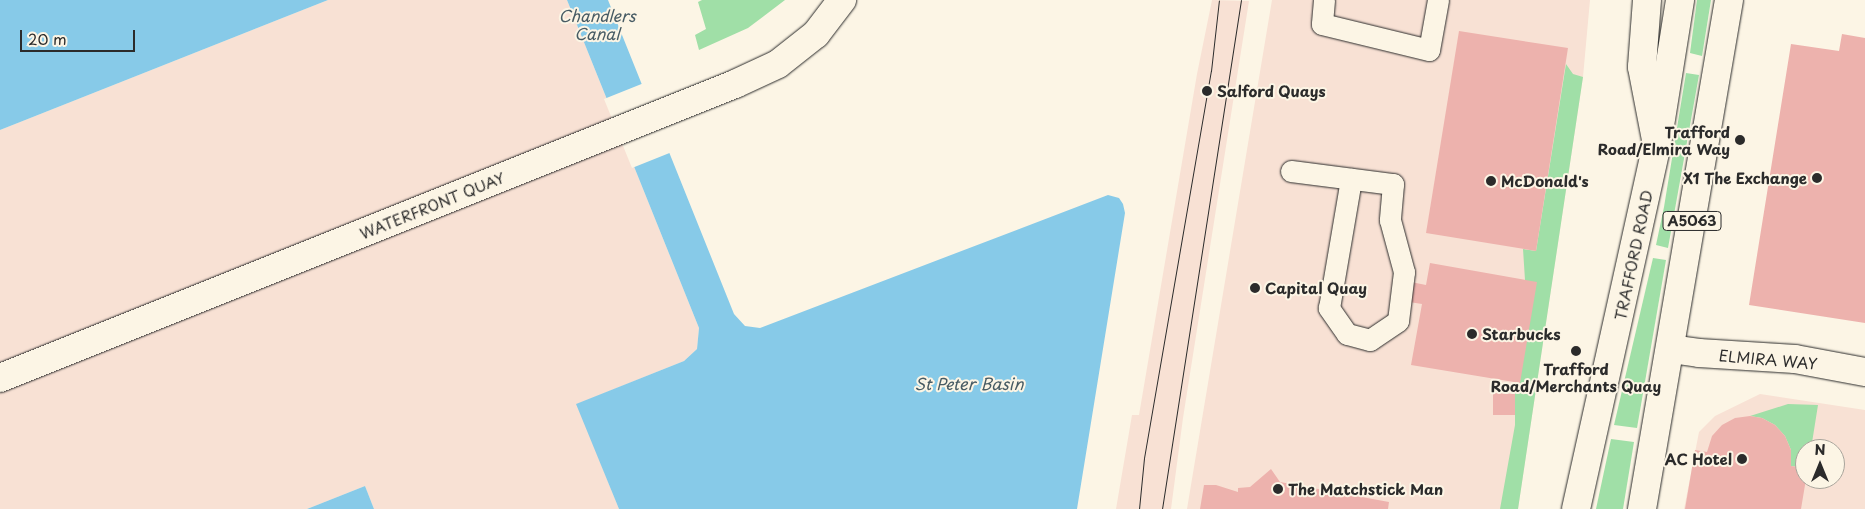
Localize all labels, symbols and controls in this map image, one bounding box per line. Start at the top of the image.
water label: Chandlers Canal [558,5,636,43]
scale bar [22,20,138,52]
text: 20 m [28,27,67,50]
place label: Salford Quays [1217,82,1326,100]
marker: Salford Quays [1201,85,1213,97]
place label: Trafford Road/Elmira Way [1597,122,1730,157]
marker: Trafford Road/Elmira Way [1734,134,1746,146]
street label: WATERFRONT QUAY [357,168,507,242]
place label: X1 The Exchange [1682,169,1807,187]
place label: McDonald's [1501,172,1589,190]
marker: X1 The Exchange [1811,172,1823,184]
marker: McDonald's [1485,175,1497,187]
street label: TRAFFORD ROAD [1610,188,1656,322]
road number: A5063 [1662,210,1722,232]
place label: Capital Quay [1265,279,1367,297]
marker: Capital Quay [1249,282,1261,294]
place label: Starbucks [1482,325,1561,343]
marker: Starbucks [1466,328,1478,340]
marker: Trafford Road/Merchants Quay [1570,345,1582,357]
street label: ELMIRA WAY [1718,346,1818,372]
place label: Trafford Road/Merchants Quay [1491,359,1661,394]
water label: St Peter Basin [914,373,1024,393]
north arrow [1795,439,1845,489]
text: N [1814,439,1826,460]
place label: AC Hotel [1663,450,1732,468]
marker: AC Hotel [1736,453,1748,465]
place label: The Matchstick Man [1288,480,1444,498]
marker: The Matchstick Man [1272,483,1284,495]

